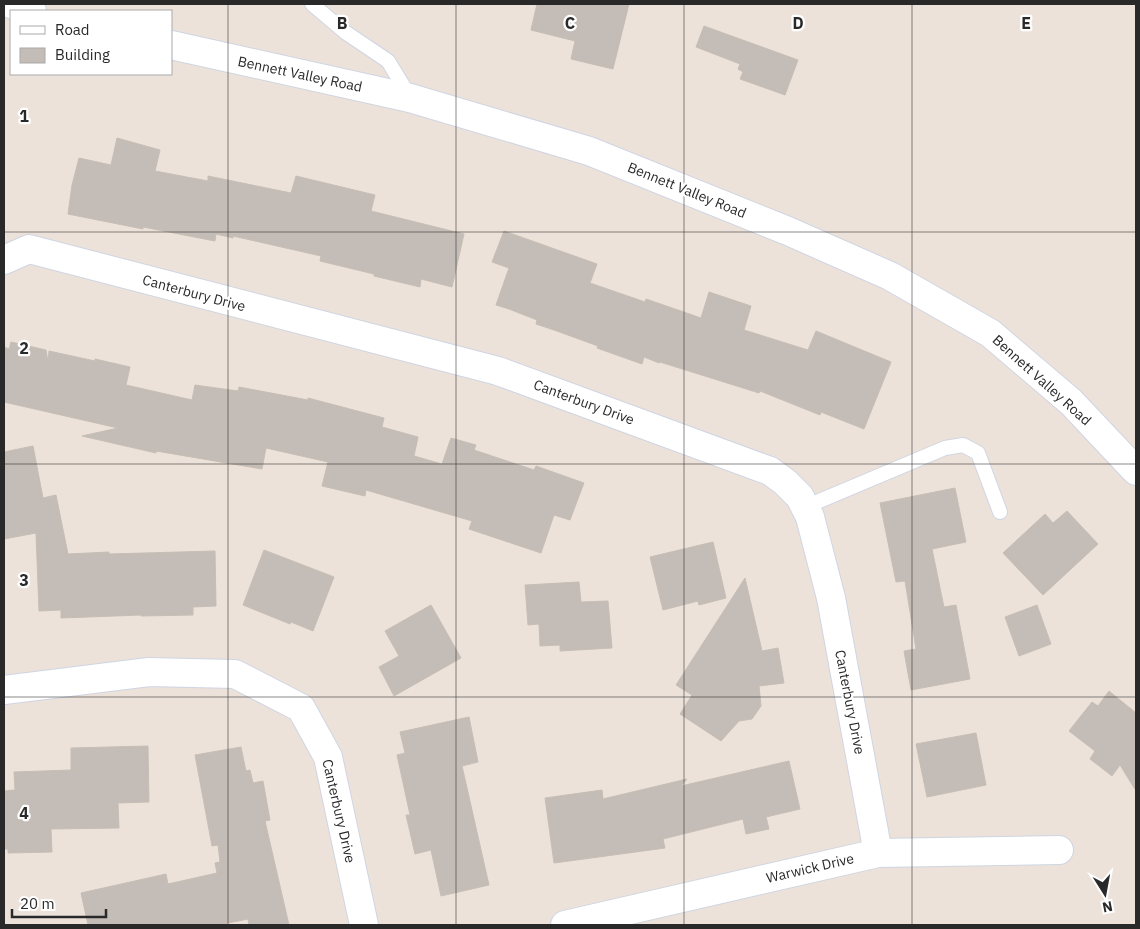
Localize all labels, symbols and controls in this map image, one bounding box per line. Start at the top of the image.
legend [10,10,172,75]
text: B [337,13,348,33]
text: C [565,13,575,33]
text: D [792,13,804,33]
text: E [1021,13,1031,33]
text: Road [55,20,90,39]
text: Building [55,45,110,64]
street label: Bennett Valley Road [236,52,364,96]
text: 1 [19,106,29,126]
street label: Bennett Valley Road [625,158,749,222]
street label: Canterbury Drive [140,271,248,315]
street label: Bennett Valley Road [989,331,1095,429]
text: 2 [19,338,29,358]
street label: Canterbury Drive [531,375,637,429]
text: 3 [19,570,29,590]
street label: Canterbury Drive [831,648,869,756]
street label: Canterbury Drive [318,757,360,865]
text: 4 [19,803,29,823]
street label: Warwick Drive [764,849,856,887]
north arrow [1080,869,1130,919]
scale bar [12,886,106,918]
text: 20 m [20,894,55,913]
text: N [1101,897,1114,917]

